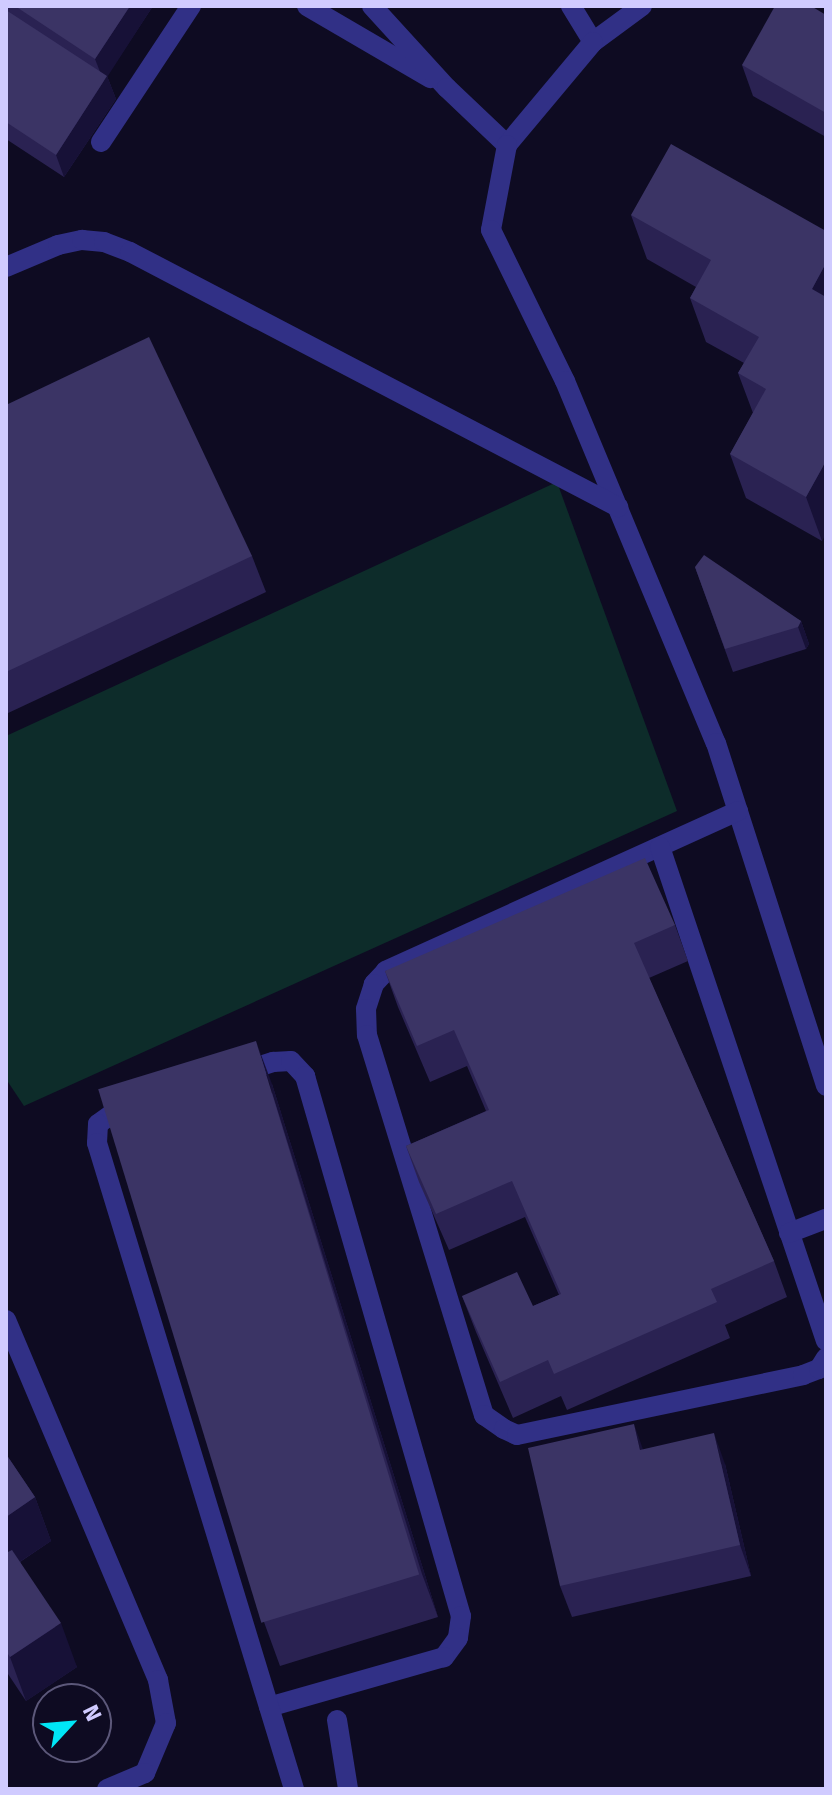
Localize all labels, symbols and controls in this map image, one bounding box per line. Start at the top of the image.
north arrow [32,1683,112,1763]
text: N [77,1701,108,1726]

